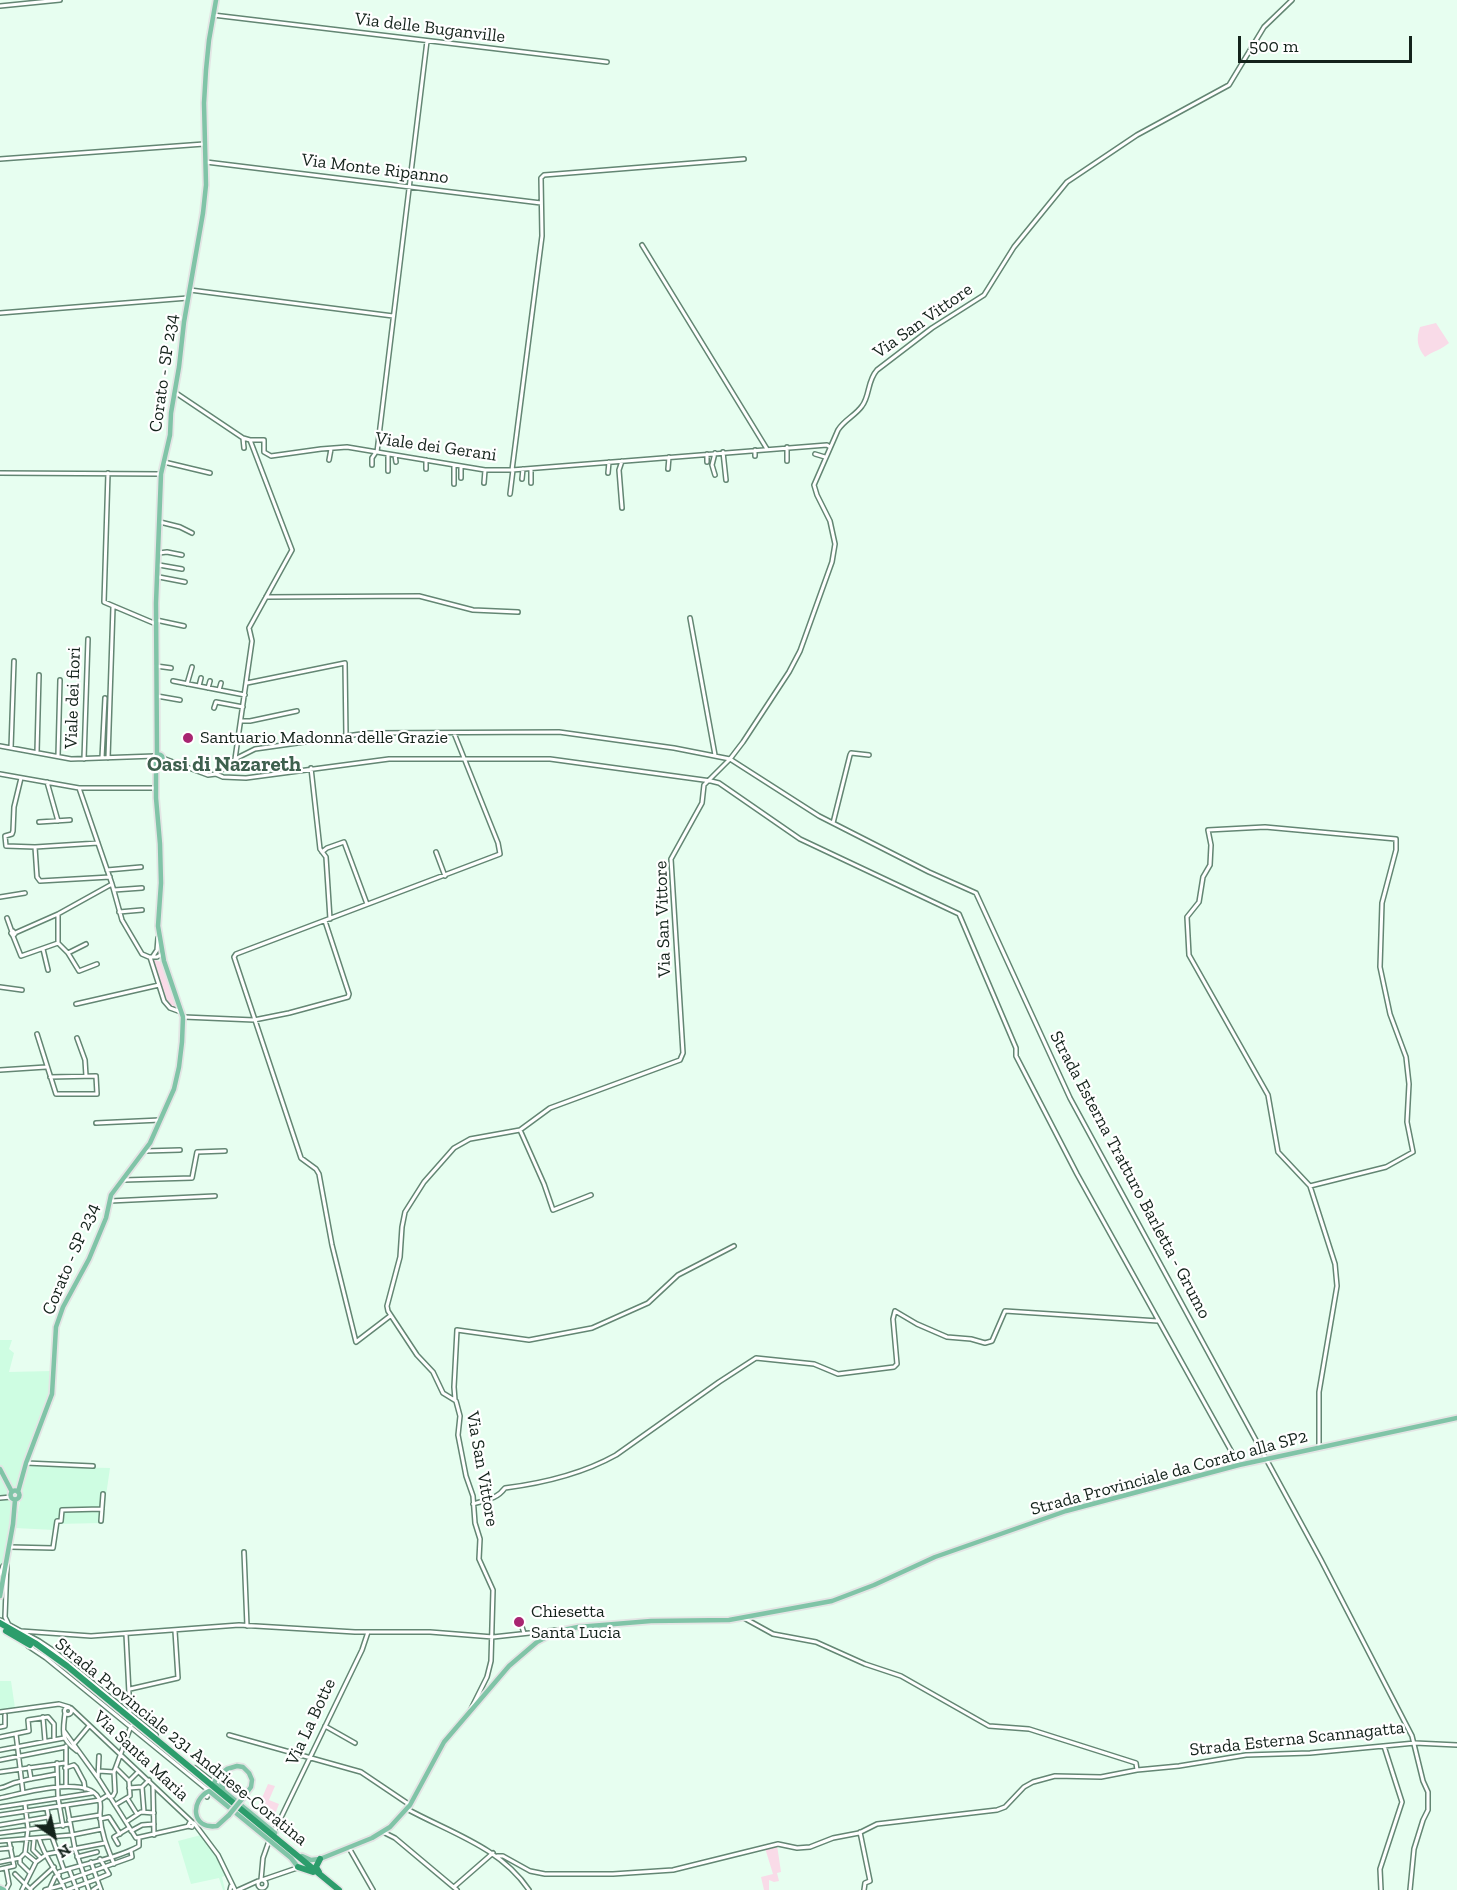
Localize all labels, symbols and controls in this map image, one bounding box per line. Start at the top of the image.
street label: Via delle Buganville [354,8,506,48]
scale bar [1241,24,1415,62]
text: 500 m [1249,35,1299,57]
street label: Via Monte Ripanno [300,149,450,189]
street label: Via San Vittore [869,279,977,363]
street label: Corato - SP 234 [145,312,183,434]
street label: Viale dei Gerani [374,428,498,466]
street label: Viale dei fiori [60,647,86,749]
place label: Santuario Madonna delle Grazie [200,727,448,749]
marker: Santuario Madonna delle Grazie [181,731,195,745]
district label: Oasi di Nazareth [147,752,301,778]
street label: Via San Vittore [650,860,676,978]
street label: Strada Esterna Tratturo Barletta - Grumo [1045,1028,1215,1322]
street label: Corato - SP 234 [38,1200,104,1318]
street label: Via San Vittore [461,1410,503,1528]
street label: Strada Provinciale da Corato alla SP2 [1028,1426,1310,1520]
place label: Chiesetta Santa Lucia [531,1601,621,1644]
marker: Chiesetta Santa Lucia [512,1615,526,1629]
street label: Strada Provinciale 231 Andriese-Coratina [50,1633,312,1851]
street label: Via La Botte [281,1675,341,1769]
street label: Via Santa Maria [89,1706,193,1806]
street label: Strada Esterna Scannagatta [1188,1717,1406,1761]
north arrow [24,1806,84,1866]
text: N [54,1840,75,1863]

